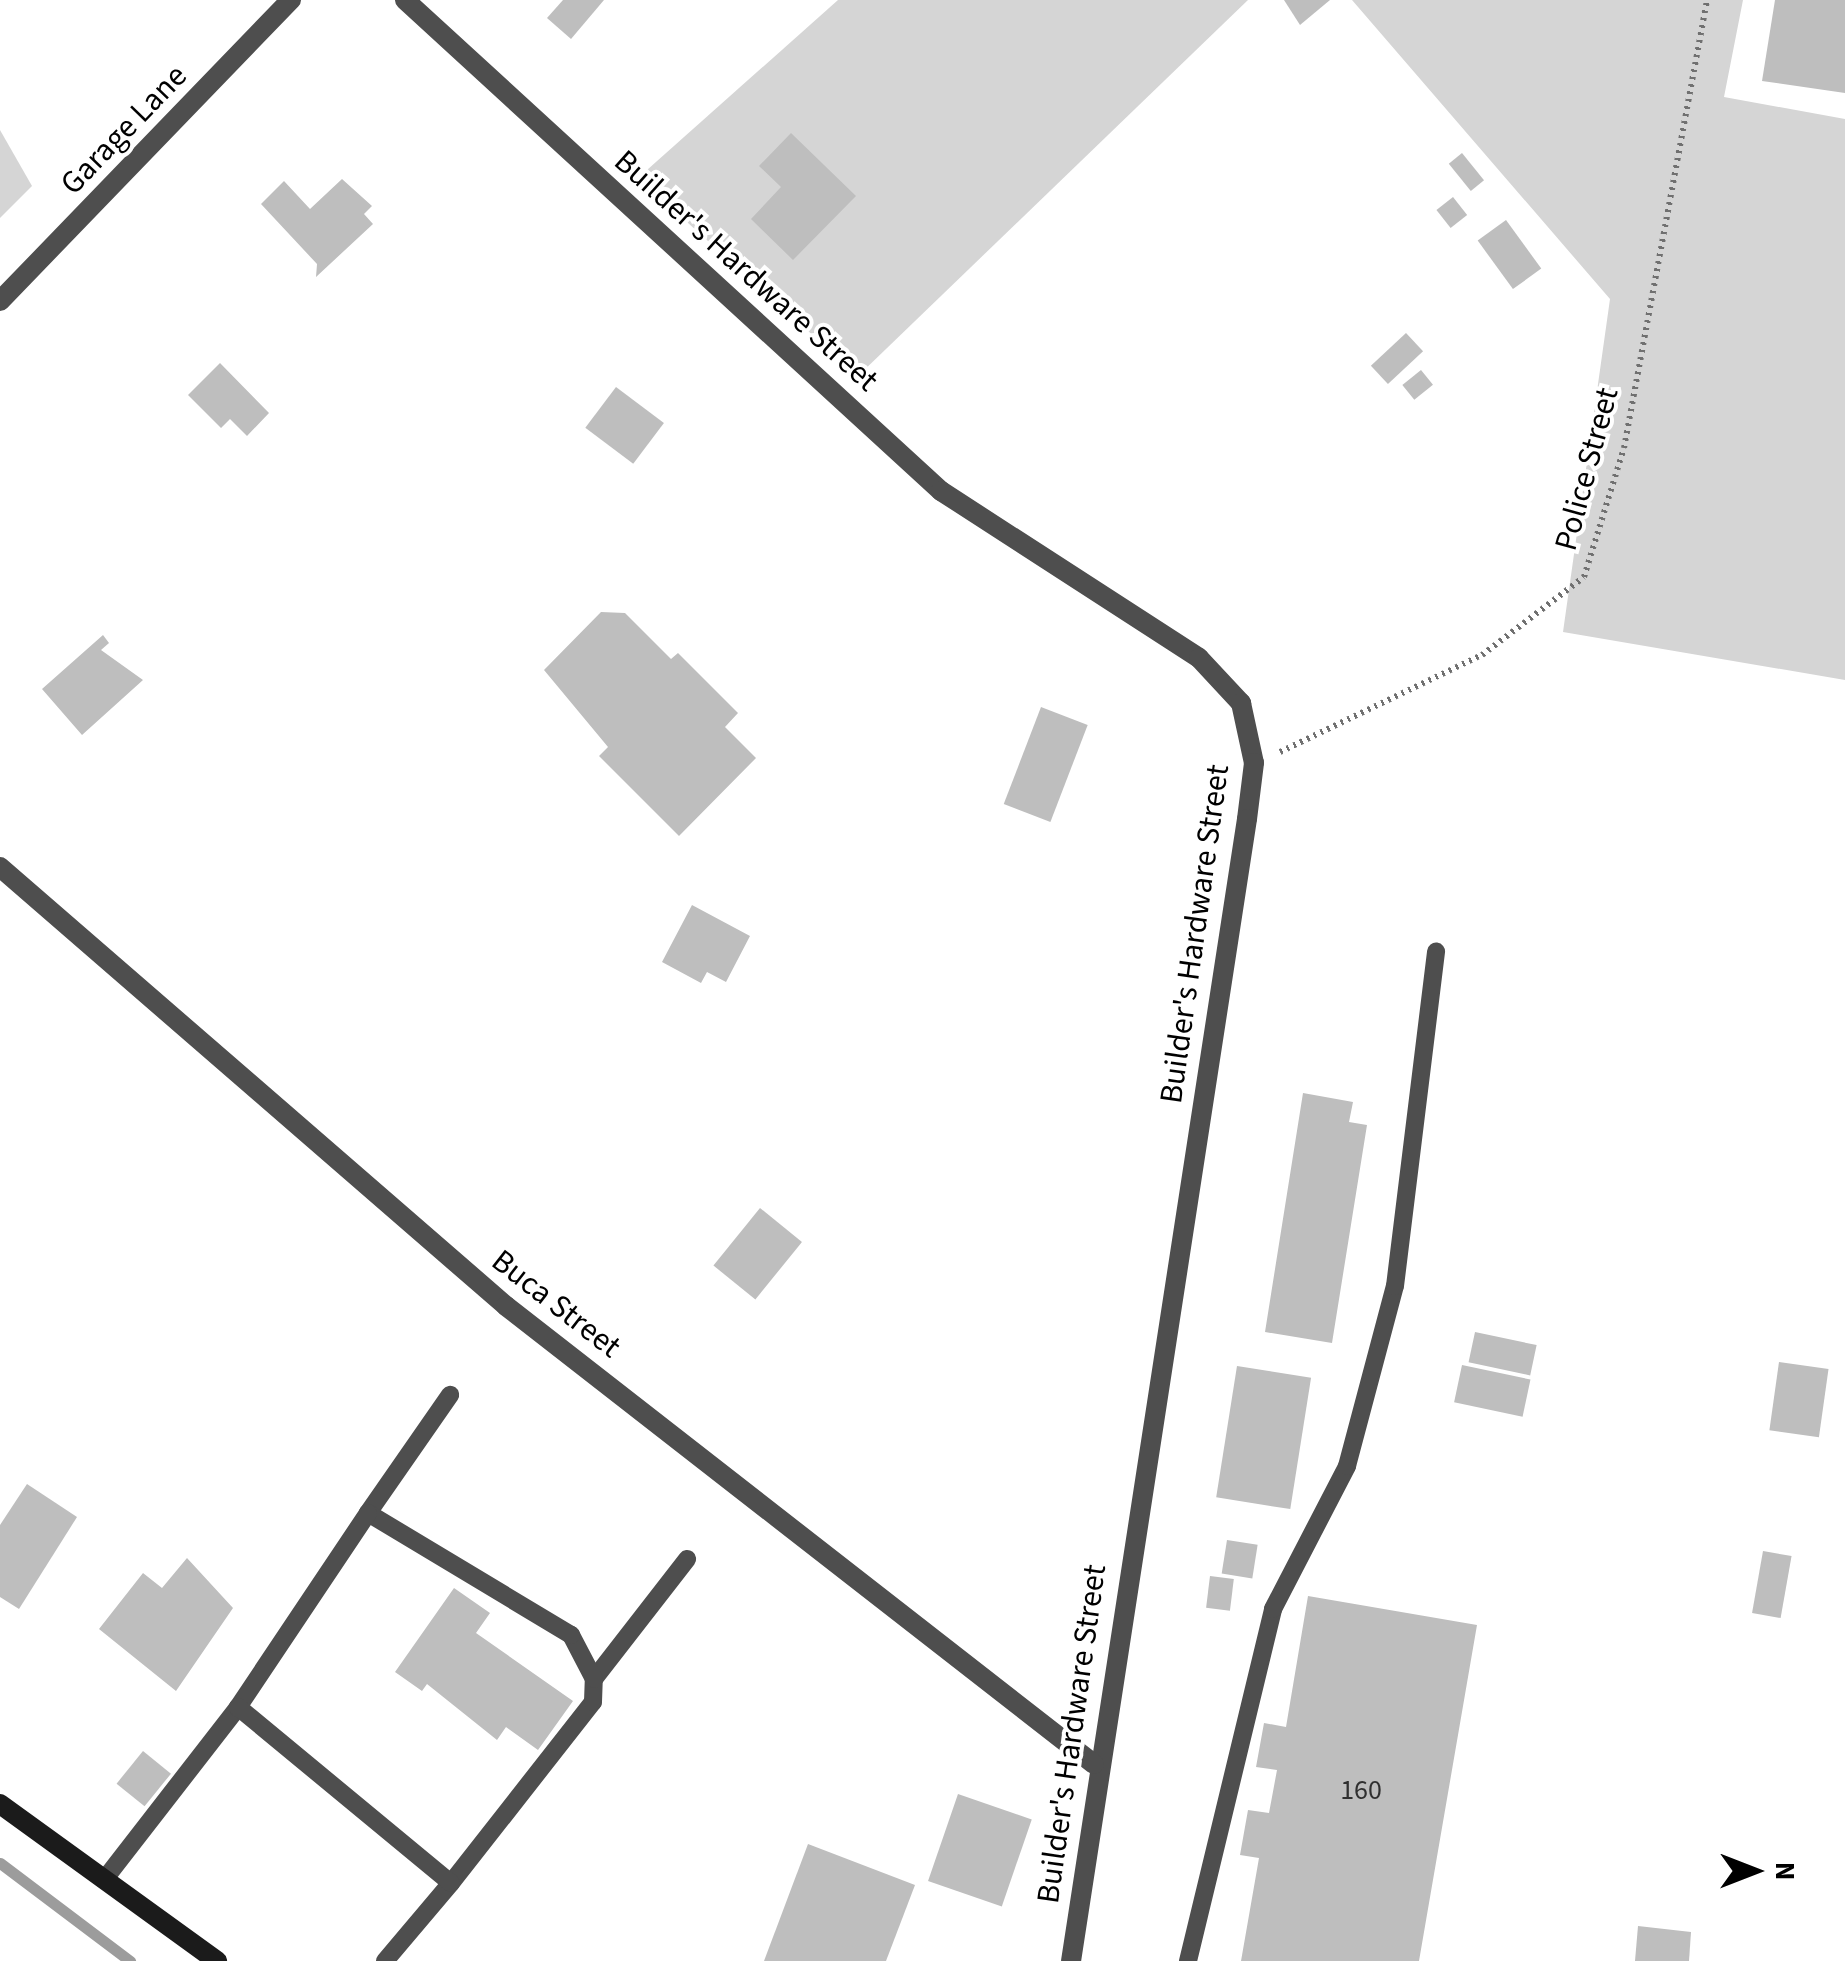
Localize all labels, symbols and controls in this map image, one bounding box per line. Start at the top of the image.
street label: Garage Lane [53,57,195,203]
street label: Builder's Hardware Street [606,142,886,400]
street label: Police Street [1547,383,1627,555]
street label: Builder's Hardware Street [1152,762,1238,1106]
street label: Buca Street [484,1242,628,1366]
street label: Builder's Hardware Street [1029,1562,1115,1906]
house number: 160 [1340,1773,1382,1807]
north arrow [1705,1821,1805,1921]
text: N [1765,1862,1805,1880]

